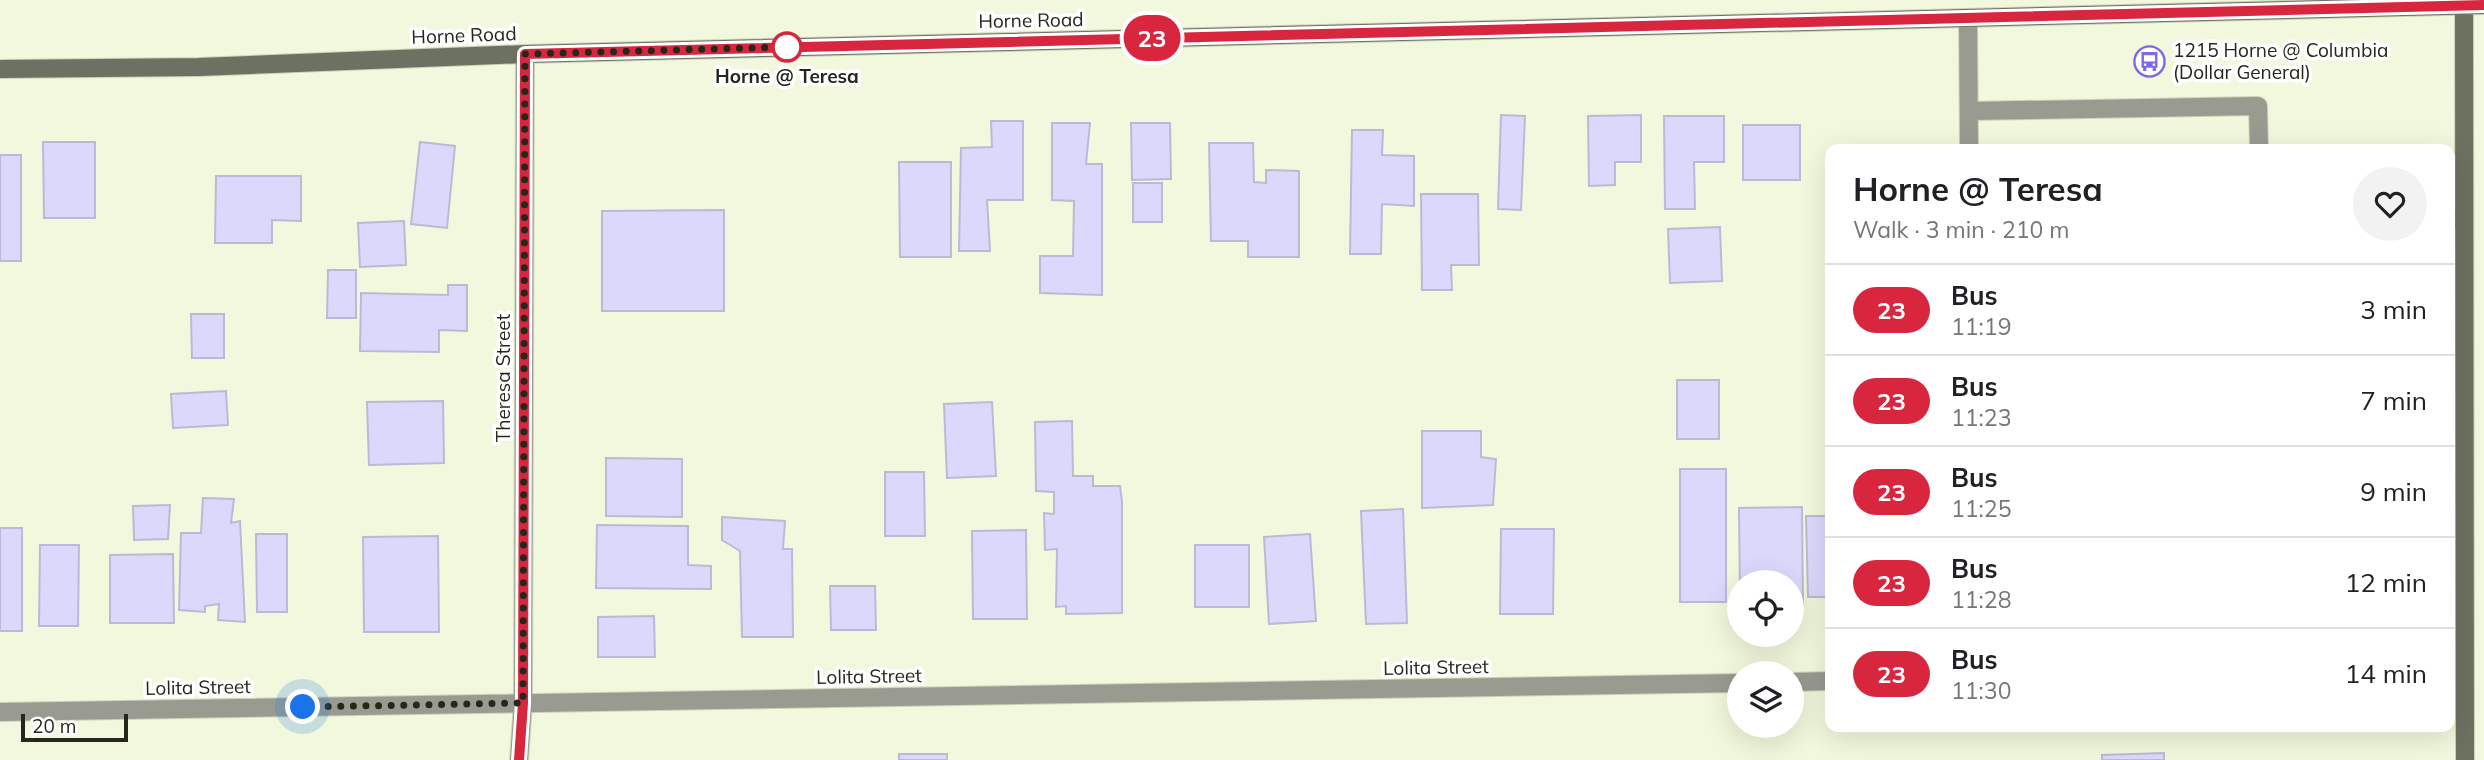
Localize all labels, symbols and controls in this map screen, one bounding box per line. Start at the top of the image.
street label: Horne Road [978,7,1084,33]
line badge: 23 [1120,15,1184,61]
street label: Horne Road [411,21,517,49]
text: 23 [1138,23,1166,53]
marker: Horne @ Teresa [772,32,802,62]
place label: 1215 Horne @ Columbia (Dollar General) [2173,38,2388,84]
bus stop icon: 1215 Horne @ Columbia (Dollar General) [2133,44,2167,78]
place label: Horne @ Teresa [715,64,859,88]
button: heart [2353,167,2427,241]
text: Horne @ Teresa [1853,168,2103,209]
text: Walk · 3 min · 210 m [1853,215,2070,244]
text: Bus [1951,279,1997,312]
text: 3 min [2360,293,2427,326]
text: 23 [1877,295,1906,325]
text: 11:19 [1951,312,2011,341]
street label: Theresa Street [491,313,515,442]
text: Bus [1951,370,1997,403]
text: 7 min [2360,384,2427,417]
text: 23 [1877,386,1906,416]
text: 11:23 [1951,403,2011,432]
text: Bus [1951,461,1997,494]
text: 9 min [2360,475,2427,508]
text: 23 [1877,477,1906,507]
text: 11:25 [1951,494,2011,523]
text: Bus [1951,552,1997,585]
text: 12 min [2345,566,2427,599]
text: 23 [1877,568,1906,598]
map controls [1727,570,1804,738]
button: locate [1727,570,1804,647]
text: 11:28 [1951,585,2011,614]
text: Bus [1951,643,1997,676]
street label: Lolita Street [1383,654,1489,680]
text: 14 min [2345,657,2427,690]
text: 23 [1877,659,1906,689]
button: layers [1727,661,1804,738]
street label: Lolita Street [816,663,922,689]
street label: Lolita Street [145,674,251,700]
text: 11:30 [1951,676,2011,705]
your location [285,689,320,724]
scale bar [21,711,128,743]
text: 20 m [32,714,76,738]

